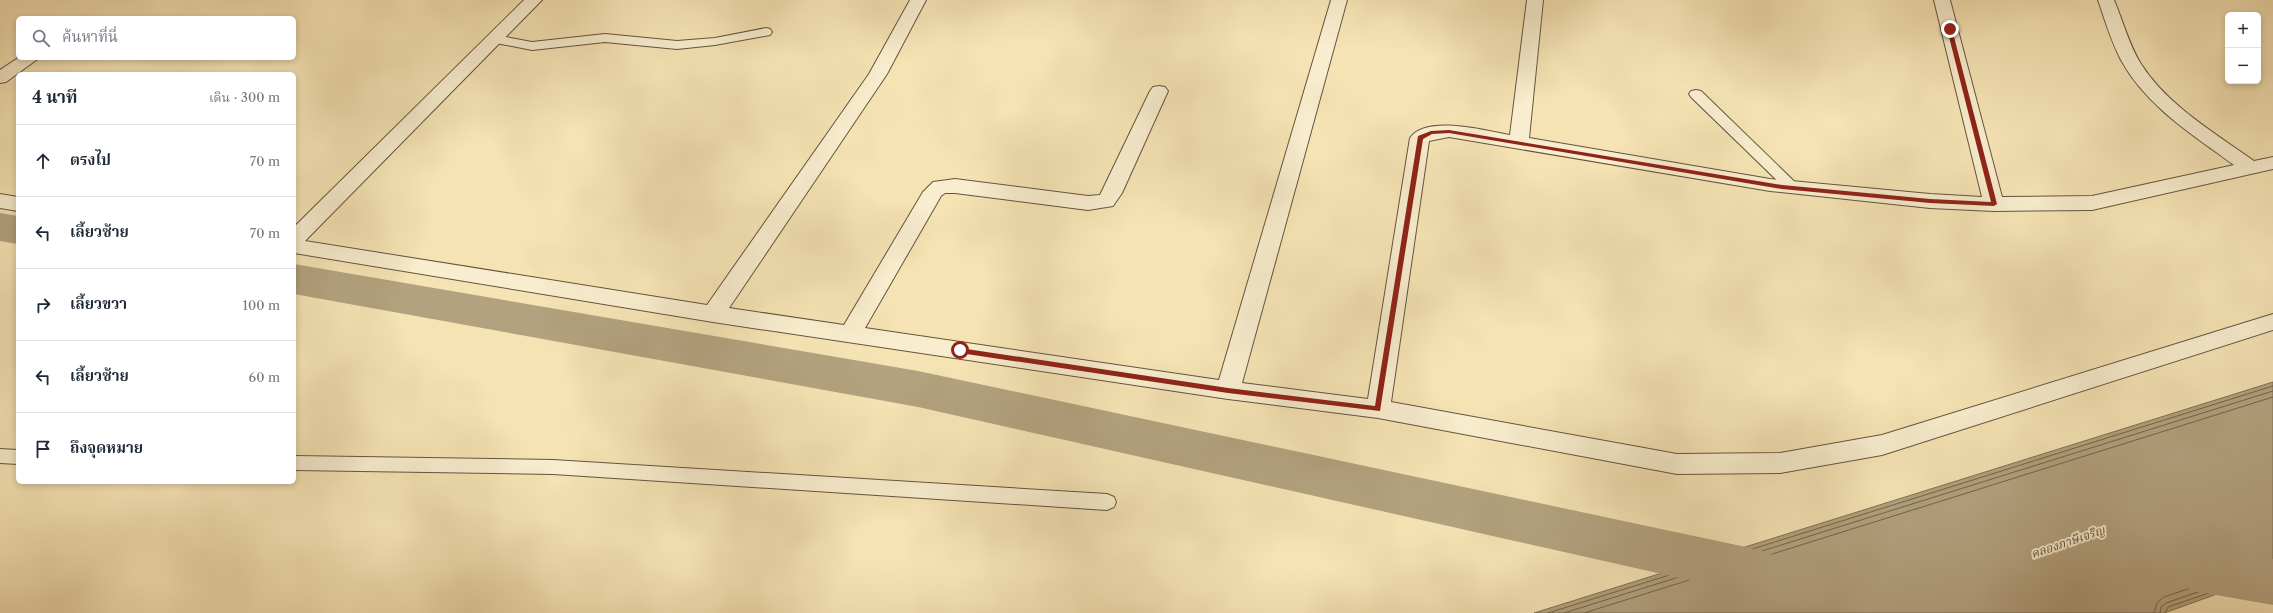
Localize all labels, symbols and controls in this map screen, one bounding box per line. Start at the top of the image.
map controls [2225,12,2261,84]
button: + [2225,12,2261,48]
search box [16,16,296,60]
route end [1941,20,1959,38]
icon: search [30,27,52,49]
text: ค้นหาที่นี่ [62,27,118,46]
button: − [2225,48,2261,84]
text: 4 นาที [32,87,77,107]
text: เดิน · 300 m [209,89,280,105]
icon: ahead [32,150,54,172]
text: ตรงไป [70,150,111,169]
text: 70 m [250,153,280,169]
icon: left [32,222,54,244]
text: เลี้ยวซ้าย [70,222,129,241]
text: 70 m [250,225,280,241]
icon: right [32,294,54,316]
text: เลี้ยวขวา [70,294,127,313]
text: 100 m [242,297,280,313]
route start [951,341,969,359]
icon: left [32,366,54,388]
text: เลี้ยวซ้าย [70,366,129,385]
text: 60 m [249,369,280,385]
icon: arrive [32,438,54,460]
text: ถึงจุดหมาย [70,438,143,457]
water label: คลองภาษีเจริญ [2029,521,2108,561]

